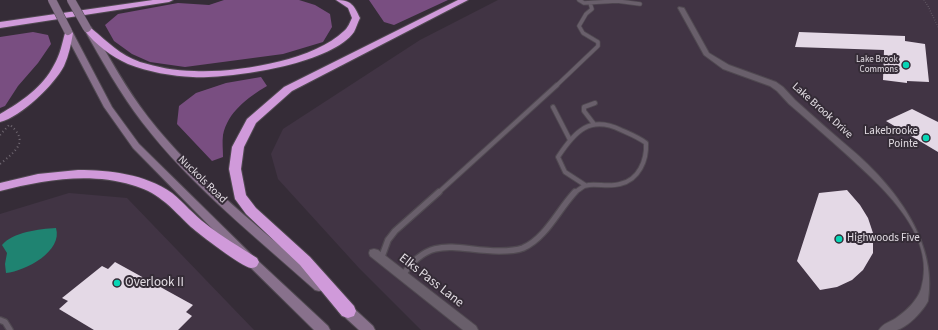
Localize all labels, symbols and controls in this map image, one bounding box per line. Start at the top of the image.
place label: Lake Brook Commons [856,55,898,76]
marker: Lake Brook Commons [901,60,911,70]
street label: Lake Brook Drive [789,80,855,142]
place label: Lakebrooke Pointe [864,125,918,151]
marker: Lakebrooke Pointe [921,133,931,143]
street label: Nuckols Road [175,154,229,206]
place label: Highwoods Five [847,232,920,246]
marker: Highwoods Five [834,234,844,244]
street label: Elks Pass Lane [395,251,467,311]
place label: Overlook II [125,275,184,291]
marker: Overlook II [112,278,122,288]

